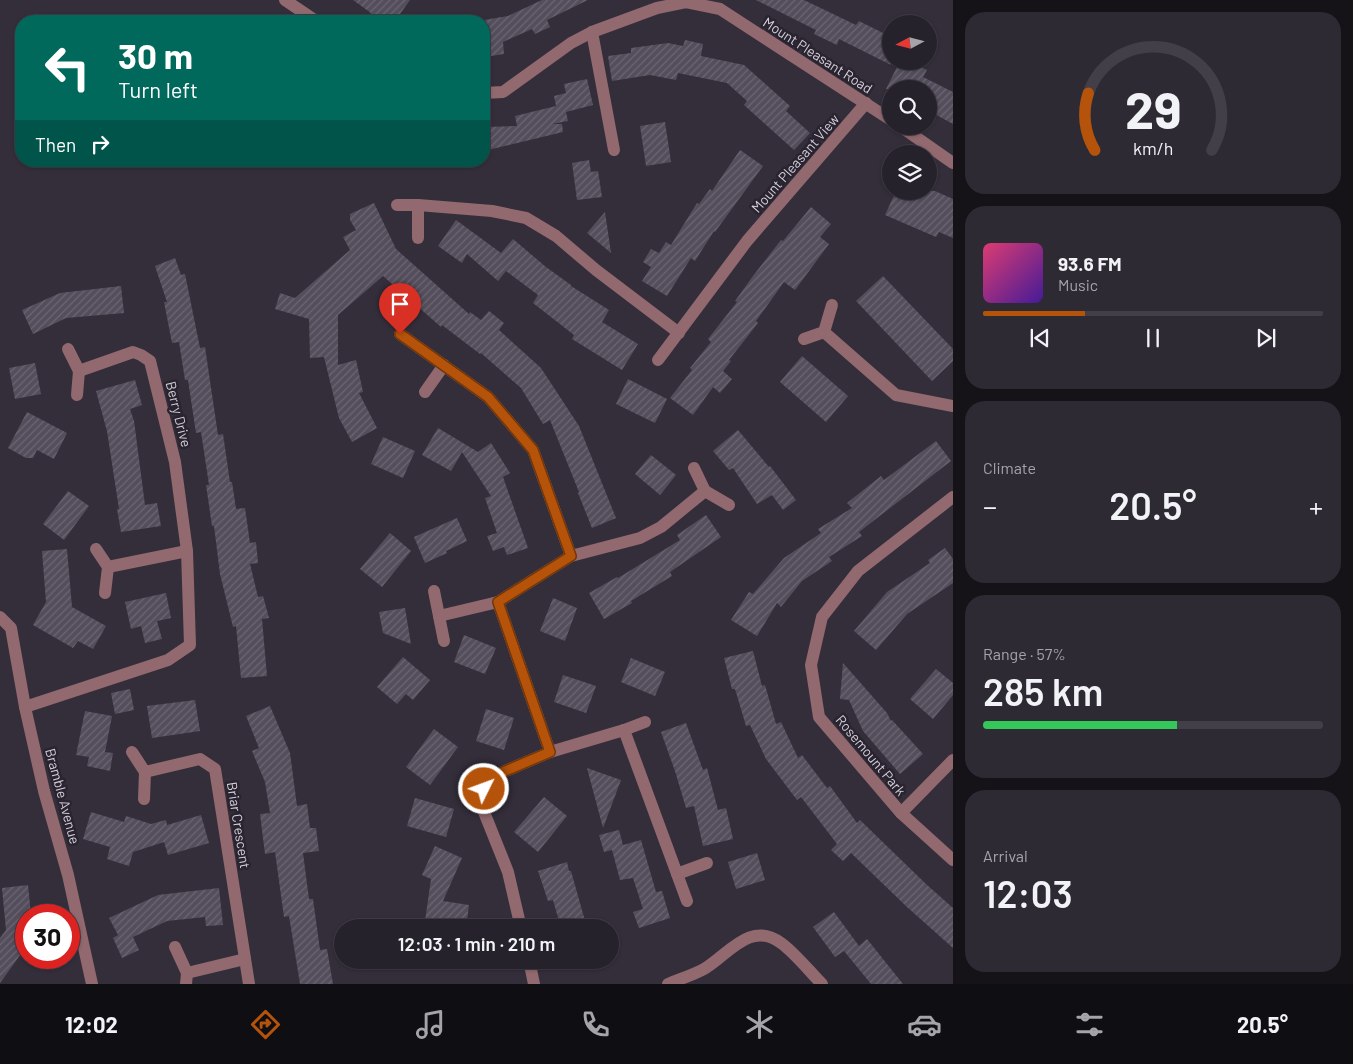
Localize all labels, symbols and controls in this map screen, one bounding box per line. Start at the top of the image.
street label: Mount Pleasant Road [760,13,876,97]
north arrow [882,15,938,70]
map controls [882,15,937,200]
text: 30 m [118,34,193,76]
icon: left [35,35,100,100]
text: Turn left [118,76,198,102]
text: 29 [1125,77,1181,139]
button: search [882,80,937,135]
street label: Mount Pleasant View [748,110,842,216]
icon: right [86,130,114,158]
text: Then [35,133,76,156]
text: km/h [1133,137,1173,159]
button: layers [882,145,937,200]
text: 93.6 FM [1058,252,1122,275]
text: Music [1058,275,1098,294]
pin [379,283,421,334]
icon: arrive [386,290,414,318]
icon: previous [1026,324,1054,352]
icon: pause [1139,324,1167,352]
icon: next [1252,324,1280,352]
street label: Berry Drive [163,379,195,449]
text: Climate [983,458,1036,477]
text: 20.5° [1109,482,1197,528]
text: − [983,489,997,523]
text: + [1309,489,1323,523]
text: Range · 57% [983,644,1066,663]
text: 285 km [983,668,1103,714]
street label: Rosemount Park [832,711,910,799]
street label: Bramble Avenue [42,746,84,846]
position arrow [457,762,509,814]
street label: Briar Crescent [224,780,254,870]
text: Arrival [983,846,1028,865]
text: 12:03 [983,870,1073,916]
speed limit sign: 30 [15,904,80,969]
text: 12:03 · 1 min · 210 m [398,932,555,955]
icon: directions [248,1007,283,1042]
icon: music [413,1007,448,1042]
icon: phone [578,1007,613,1042]
icon: climate [742,1007,777,1042]
icon: car [907,1007,942,1042]
icon: filters [1072,1007,1107,1042]
text: 12:02 [65,1011,118,1037]
text: 20.5° [1237,1011,1288,1037]

